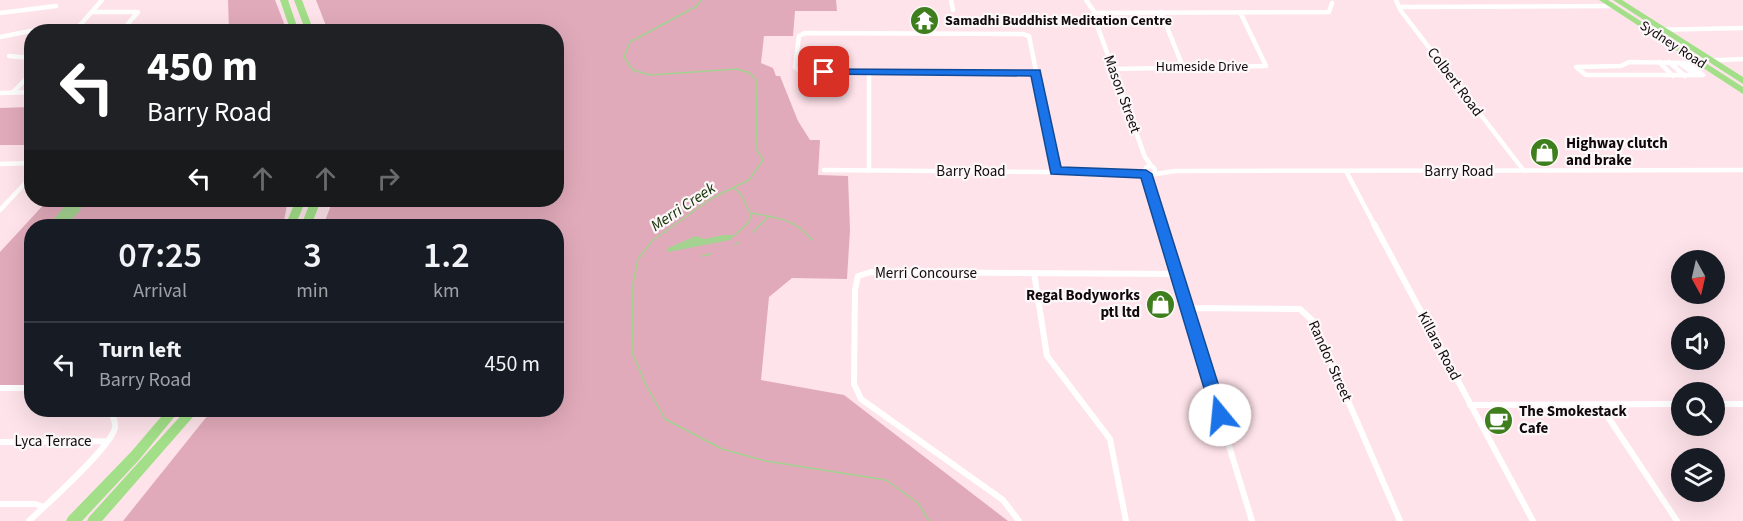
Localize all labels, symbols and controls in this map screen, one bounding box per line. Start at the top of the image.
temple icon: Samadhi Buddhist Meditation Centre [908,5,940,37]
place label: Samadhi Buddhist Meditation Centre [945,11,1172,31]
street label: Sydney Road [1636,16,1710,74]
text: 450 m [147,37,258,97]
street label: Colbert Road [1422,43,1488,121]
pin [798,46,849,97]
icon: left [48,48,126,126]
street label: Mason Street [1098,52,1146,136]
icon: arrive [807,55,840,88]
street label: Humeside Drive [1156,57,1248,77]
text: Barry Road [147,93,272,132]
place label: Highway clutch and brake [1566,133,1668,171]
shop icon: Highway clutch and brake [1529,136,1561,168]
street label: Barry Road [936,161,1006,182]
street label: Barry Road [1424,161,1494,182]
icon: left [183,162,216,195]
icon: ahead [246,162,279,195]
icon: ahead [309,162,342,195]
icon: right [372,162,405,195]
water label: Merri Creek [646,177,720,237]
text: 07:25 [118,230,202,281]
text: 3 [303,230,322,281]
text: 1.2 [423,230,470,281]
north arrow [1671,250,1725,304]
map controls [1671,250,1725,502]
street label: Merri Concourse [875,263,977,284]
text: Arrival [133,277,187,305]
text: min [296,277,329,305]
text: km [433,277,460,305]
place label: Regal Bodyworks ptl ltd [1026,285,1140,323]
shop icon: Regal Bodyworks ptl ltd [1145,288,1177,320]
street label: Killara Road [1412,308,1466,384]
button: sound [1671,316,1725,370]
street label: Randor Street [1303,317,1357,405]
text: Turn left [99,334,181,366]
icon: left [48,348,81,381]
text: 450 m [485,348,540,380]
text: Barry Road [99,366,192,394]
button: search [1671,382,1725,436]
position arrow [1188,383,1252,447]
place label: The Smokestack Cafe [1519,401,1627,439]
cafe icon: The Smokestack Cafe [1482,404,1514,436]
street label: Lyca Terrace [14,431,92,452]
button: layers [1671,448,1725,502]

